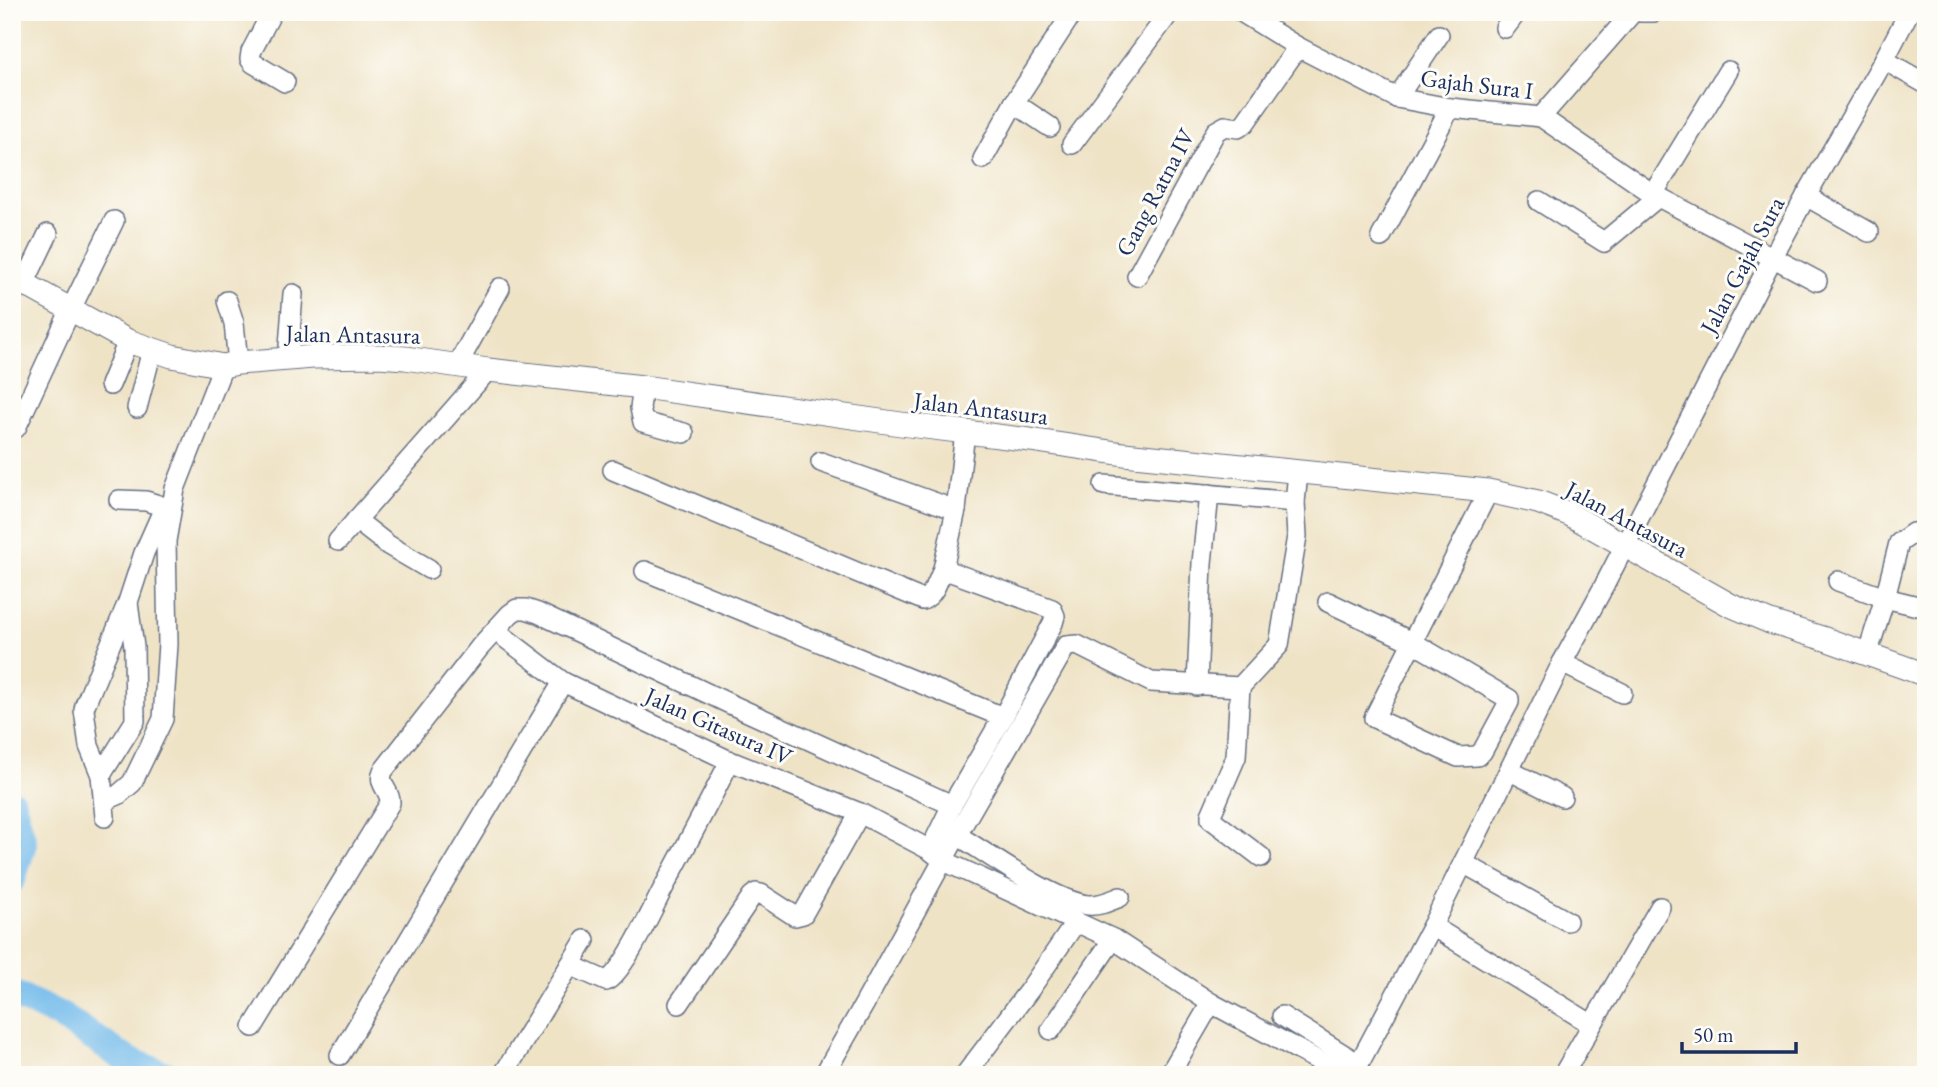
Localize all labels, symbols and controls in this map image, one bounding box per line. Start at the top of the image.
street label: Gajah Sura I [1419,62,1535,106]
street label: Gang Ratna IV [1108,122,1202,261]
street label: Jalan Gajah Sura [1692,191,1791,341]
street label: Jalan Antasura [283,317,421,351]
street label: Jalan Antasura [910,384,1050,432]
street label: Jalan Antasura [1558,473,1694,565]
street label: Jalan Gitasura IV [639,679,798,773]
scale bar [1682,1010,1796,1054]
text: 50 m [1693,1021,1734,1048]

